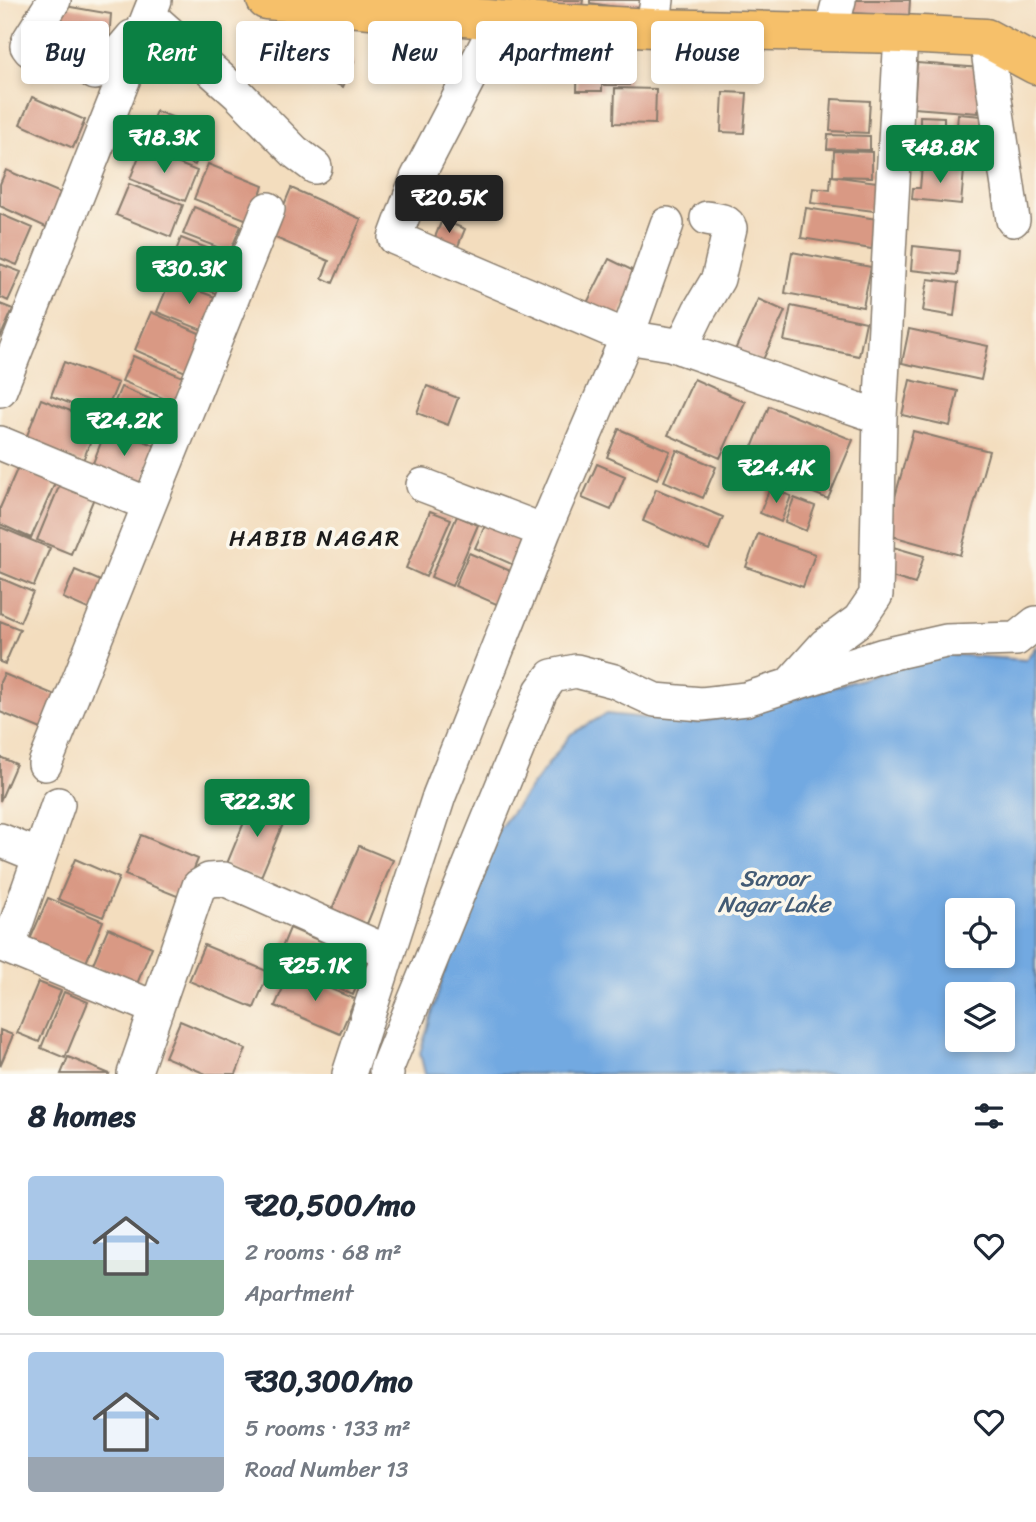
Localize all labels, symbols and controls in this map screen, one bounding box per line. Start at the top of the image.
chip: Buy [21,21,109,84]
chip: Rent [123,21,222,84]
chip: Filters [236,21,354,84]
chip: New [368,21,462,84]
chip: Apartment [476,21,637,84]
chip: House [651,21,764,84]
pin: ₹18.3K [107,116,221,175]
text: ₹18.3K [129,117,199,158]
pin: ₹48.8K [883,125,997,185]
text: ₹48.8K [902,127,978,168]
pin: ₹20.5K [392,176,506,235]
text: ₹20.5K [411,177,487,218]
pin: ₹30.3K [132,246,246,306]
text: ₹30.3K [152,248,226,289]
pin: ₹24.2K [67,398,181,458]
text: ₹24.2K [87,400,161,441]
pin: ₹24.4K [719,446,833,505]
text: ₹24.4K [738,447,814,488]
district label: HABIB NAGAR [229,518,401,559]
pin: ₹22.3K [200,780,314,839]
text: ₹22.3K [221,781,293,822]
water label: Saroor Nagar Lake [718,858,832,925]
map controls [945,898,1015,1052]
button: locate [945,898,1015,968]
pin: ₹25.1K [258,944,372,1003]
text: ₹25.1K [279,945,351,986]
button: layers [945,982,1015,1052]
text: 8 homes [28,1089,136,1143]
icon: filters [970,1097,1008,1135]
text: ₹20,500/mo [245,1178,416,1232]
icon: home [84,1204,168,1288]
icon: heart [970,1227,1008,1265]
text: 2 rooms · 68 m² [245,1232,402,1273]
text: Apartment [245,1273,354,1314]
text: ₹30,300/mo [245,1354,413,1408]
icon: home [84,1380,168,1464]
icon: heart [970,1403,1008,1441]
text: 5 rooms · 133 m² [245,1408,411,1449]
text: Road Number 13 [245,1449,408,1490]

